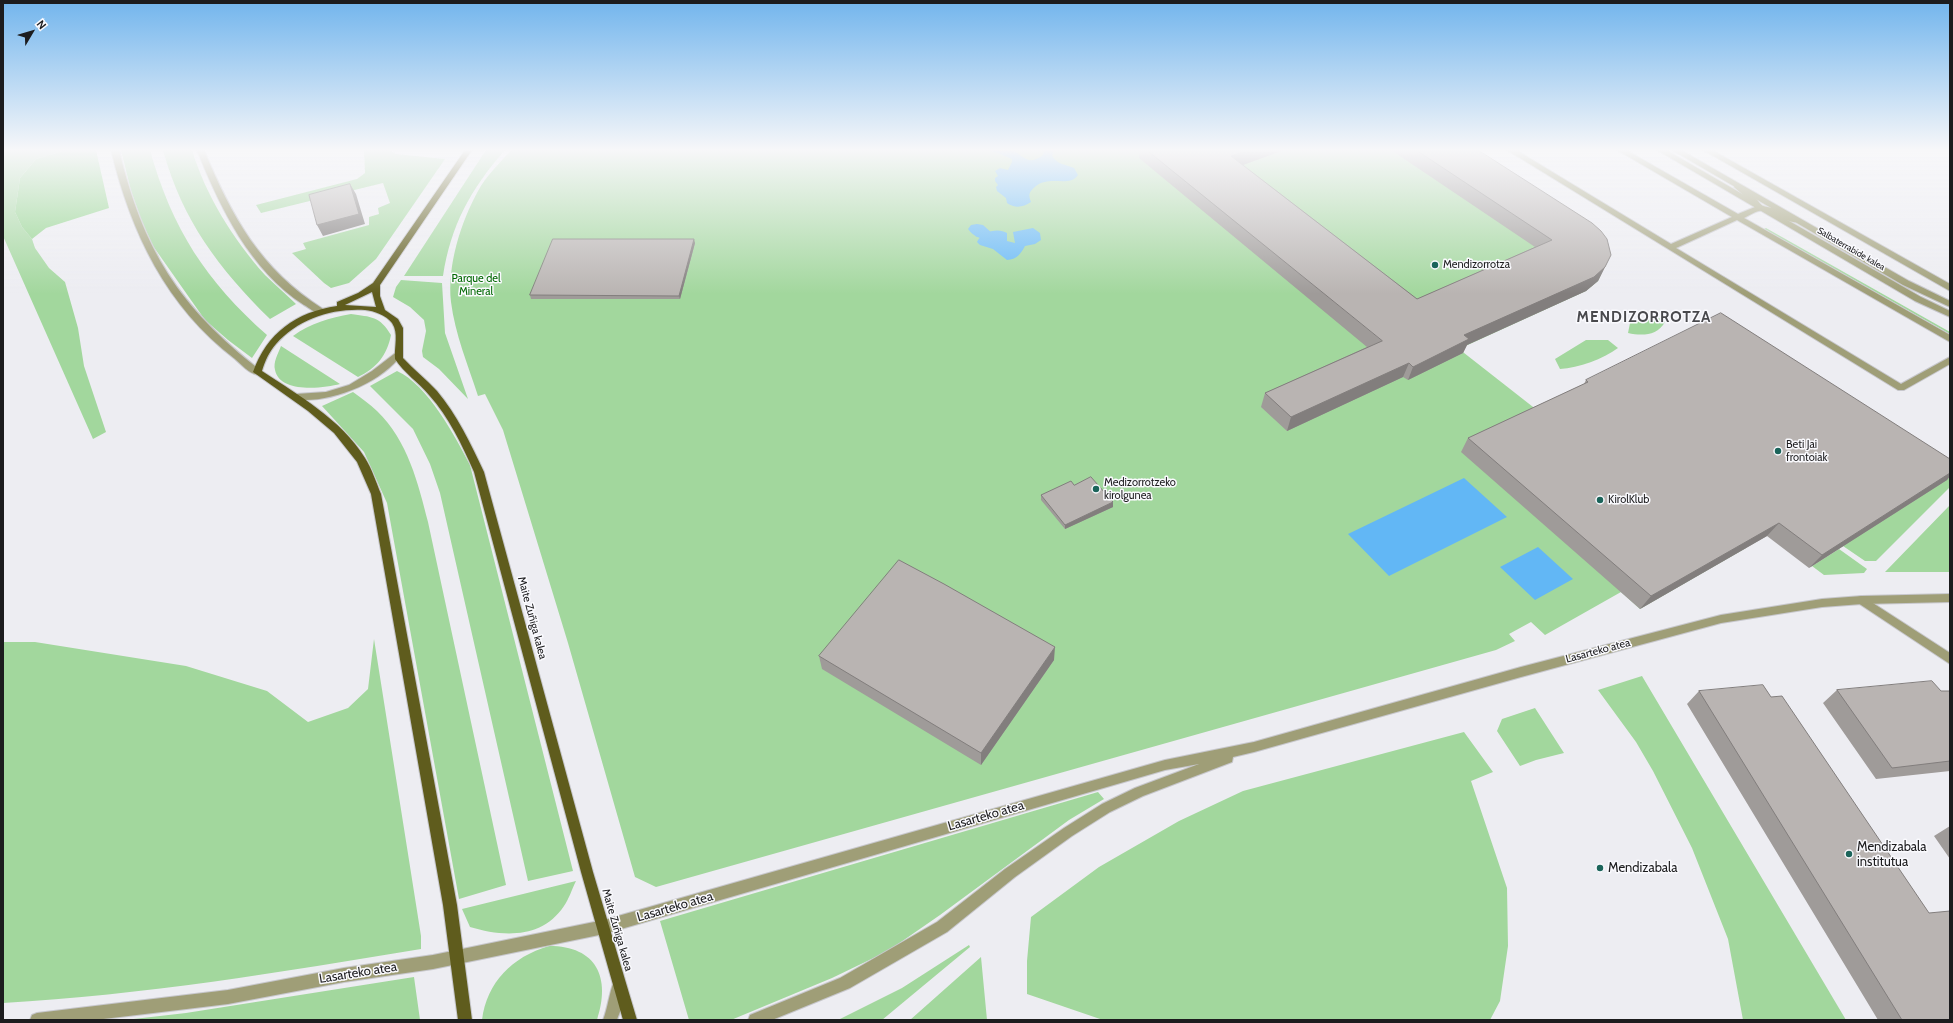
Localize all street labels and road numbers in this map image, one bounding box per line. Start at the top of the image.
street label: Salbaterrabide kalea [1815,225,1887,273]
street label: Maite Zuñiga kalea [515,575,549,661]
street label: Lasarteko atea [1564,636,1632,666]
street label: Lasarteko atea [946,798,1026,834]
street label: Maite Zuñiga kalea [599,887,635,973]
street label: Lasarteko atea [635,889,715,925]
street label: Lasarteko atea [318,959,398,987]

